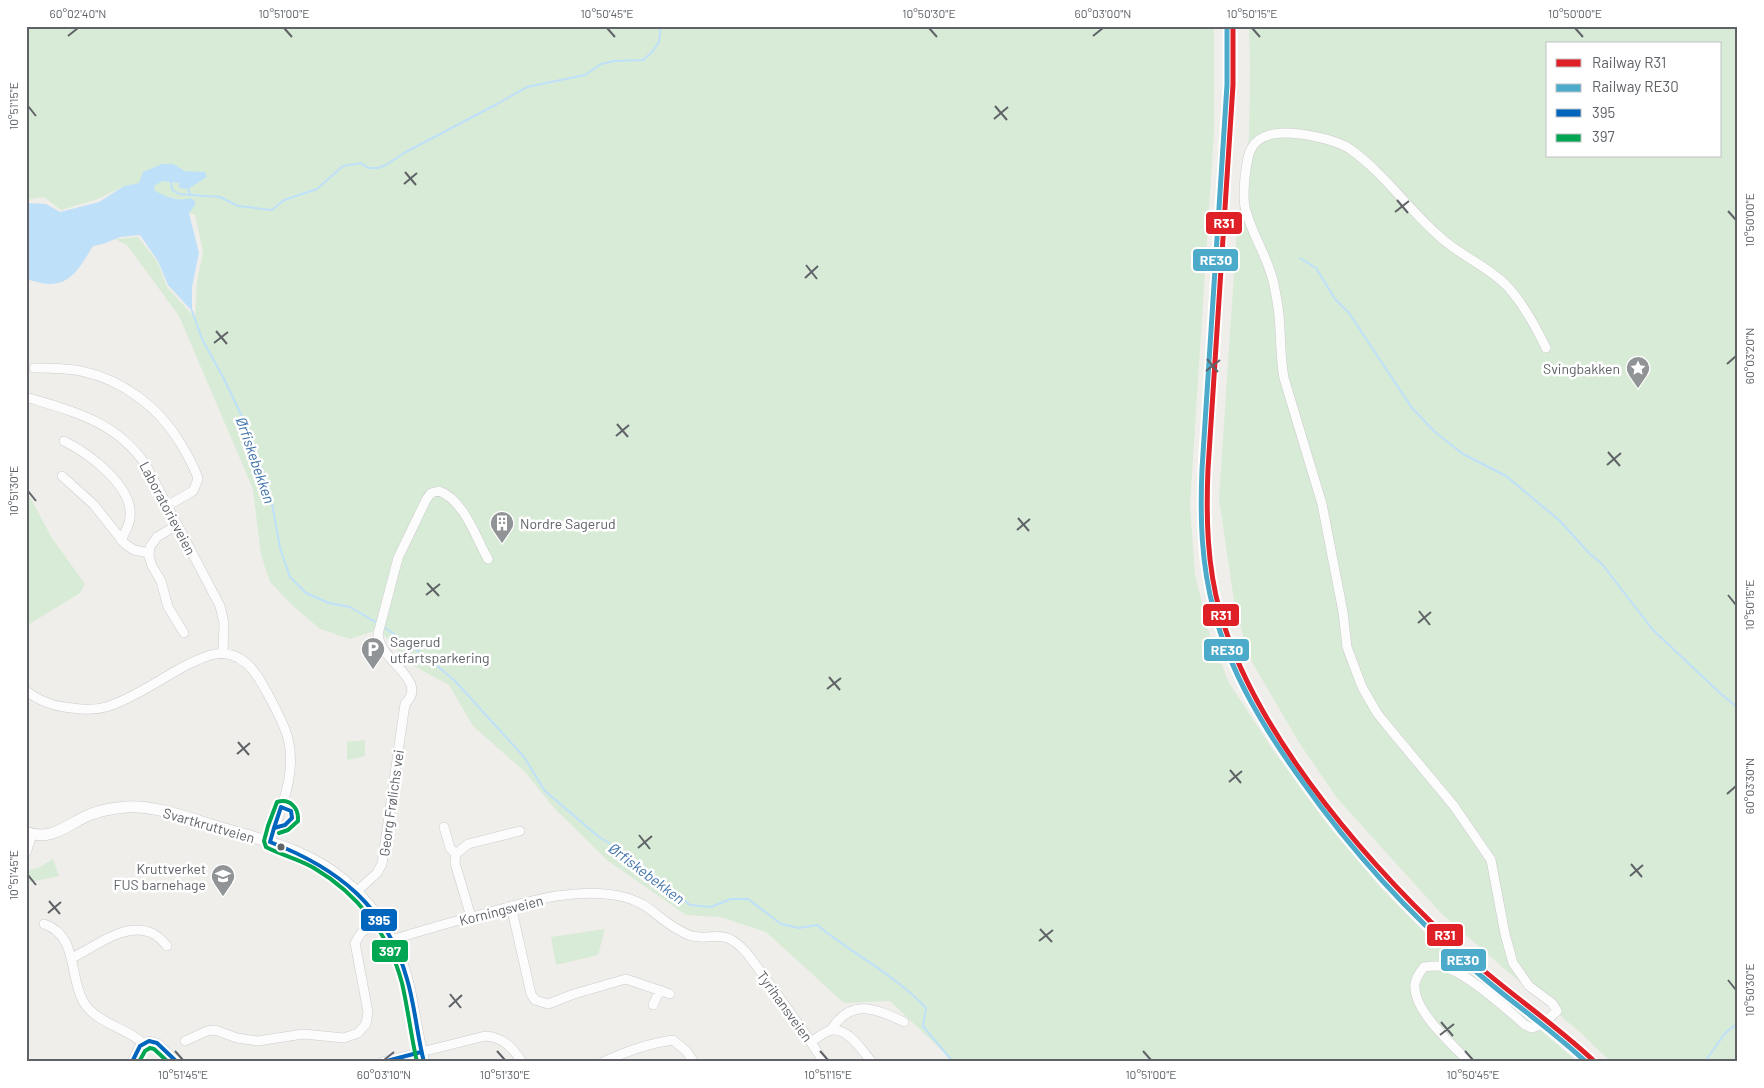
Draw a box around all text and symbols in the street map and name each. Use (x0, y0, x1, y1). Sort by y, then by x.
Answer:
text: 60°02'40"N (50, 6, 106, 20)
text: 10°51'00"E (258, 6, 310, 20)
text: 10°50'45"E (580, 6, 634, 20)
text: 10°50'30"E (902, 6, 956, 20)
text: 60°03'00"N (1075, 6, 1131, 20)
text: 10°50'15"E (1227, 6, 1277, 20)
text: 10°50'00"E (1548, 6, 1602, 20)
legend (1546, 42, 1722, 158)
text: Railway R31 (1592, 53, 1666, 71)
text: Railway RE30 (1592, 77, 1679, 95)
text: 10°51'15"E (6, 82, 20, 130)
text: 395 (1592, 103, 1615, 121)
text: 397 (1592, 127, 1615, 145)
text: 10°50'00"E (1742, 193, 1756, 247)
line badge: R31 (1205, 211, 1243, 235)
text: R31 (1213, 214, 1235, 231)
line badge: RE30 (1192, 248, 1239, 272)
text: RE30 (1200, 251, 1232, 268)
text: 60°03'20"N (1742, 328, 1756, 384)
place icon: Svingbakken (1625, 355, 1651, 389)
place label: Svingbakken (1543, 360, 1620, 377)
water label: Ørfiskebekken (233, 414, 279, 506)
street label: Laboratorieveien (136, 458, 200, 558)
text: 10°51'30"E (6, 466, 20, 516)
building icon: Nordre Sagerud (489, 510, 515, 544)
place label: Nordre Sagerud (520, 515, 616, 532)
text: 10°50'15"E (1742, 580, 1756, 630)
line badge: R31 (1202, 603, 1240, 627)
text: R31 (1210, 606, 1232, 623)
place label: Sagerud utfartsparkering (390, 633, 490, 666)
parking icon: Sagerud utfartsparkering (360, 636, 386, 670)
line badge: RE30 (1203, 638, 1250, 662)
text: RE30 (1211, 641, 1243, 658)
street label: Georg Frølichs vei (375, 748, 407, 858)
text: 60°03'30"N (1742, 758, 1756, 814)
street label: Svartkruttveien (161, 804, 257, 846)
water label: Ørfiskebekken (605, 839, 689, 908)
unlabelled marker (276, 842, 286, 852)
text: 10°51'45"E (6, 850, 20, 900)
place label: Kruttverket FUS barnehage (114, 860, 206, 893)
school or university icon: Kruttverket FUS barnehage (210, 863, 236, 897)
street label: Korningsveien (457, 891, 545, 929)
line badge: 395 (360, 908, 398, 932)
text: 395 (368, 911, 391, 928)
line badge: R31 (1426, 923, 1464, 947)
text: R31 (1434, 926, 1456, 943)
line badge: 397 (371, 939, 409, 963)
text: 397 (379, 942, 401, 959)
line badge: RE30 (1440, 948, 1487, 972)
text: RE30 (1447, 951, 1479, 968)
text: 10°50'30"E (1742, 963, 1756, 1017)
street label: Tyrihansveien (754, 967, 816, 1045)
text: 10°51'45"E (158, 1067, 208, 1081)
text: 60°03'10"N (357, 1067, 411, 1081)
text: 10°51'30"E (480, 1067, 530, 1081)
text: 10°51'15"E (804, 1067, 852, 1081)
text: 10°51'00"E (1125, 1067, 1177, 1081)
text: 10°50'45"E (1446, 1067, 1500, 1081)

